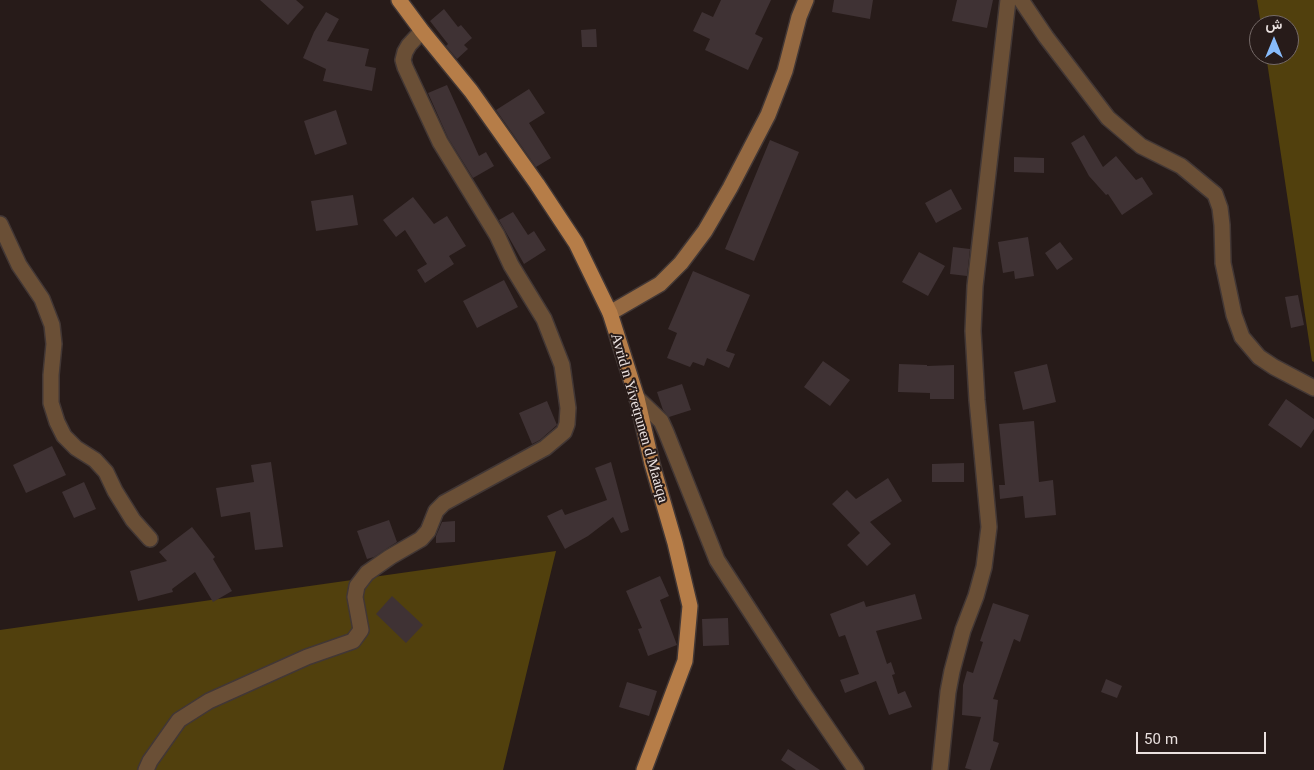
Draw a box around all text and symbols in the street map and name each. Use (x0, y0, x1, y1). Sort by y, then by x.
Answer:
north arrow (1249, 15, 1299, 65)
text: ش (1266, 15, 1282, 37)
street label: Avrid n Yivetṛunen d Maatqa (604, 325, 674, 511)
scale bar (1139, 722, 1269, 754)
text: 50 m (1144, 729, 1178, 752)

